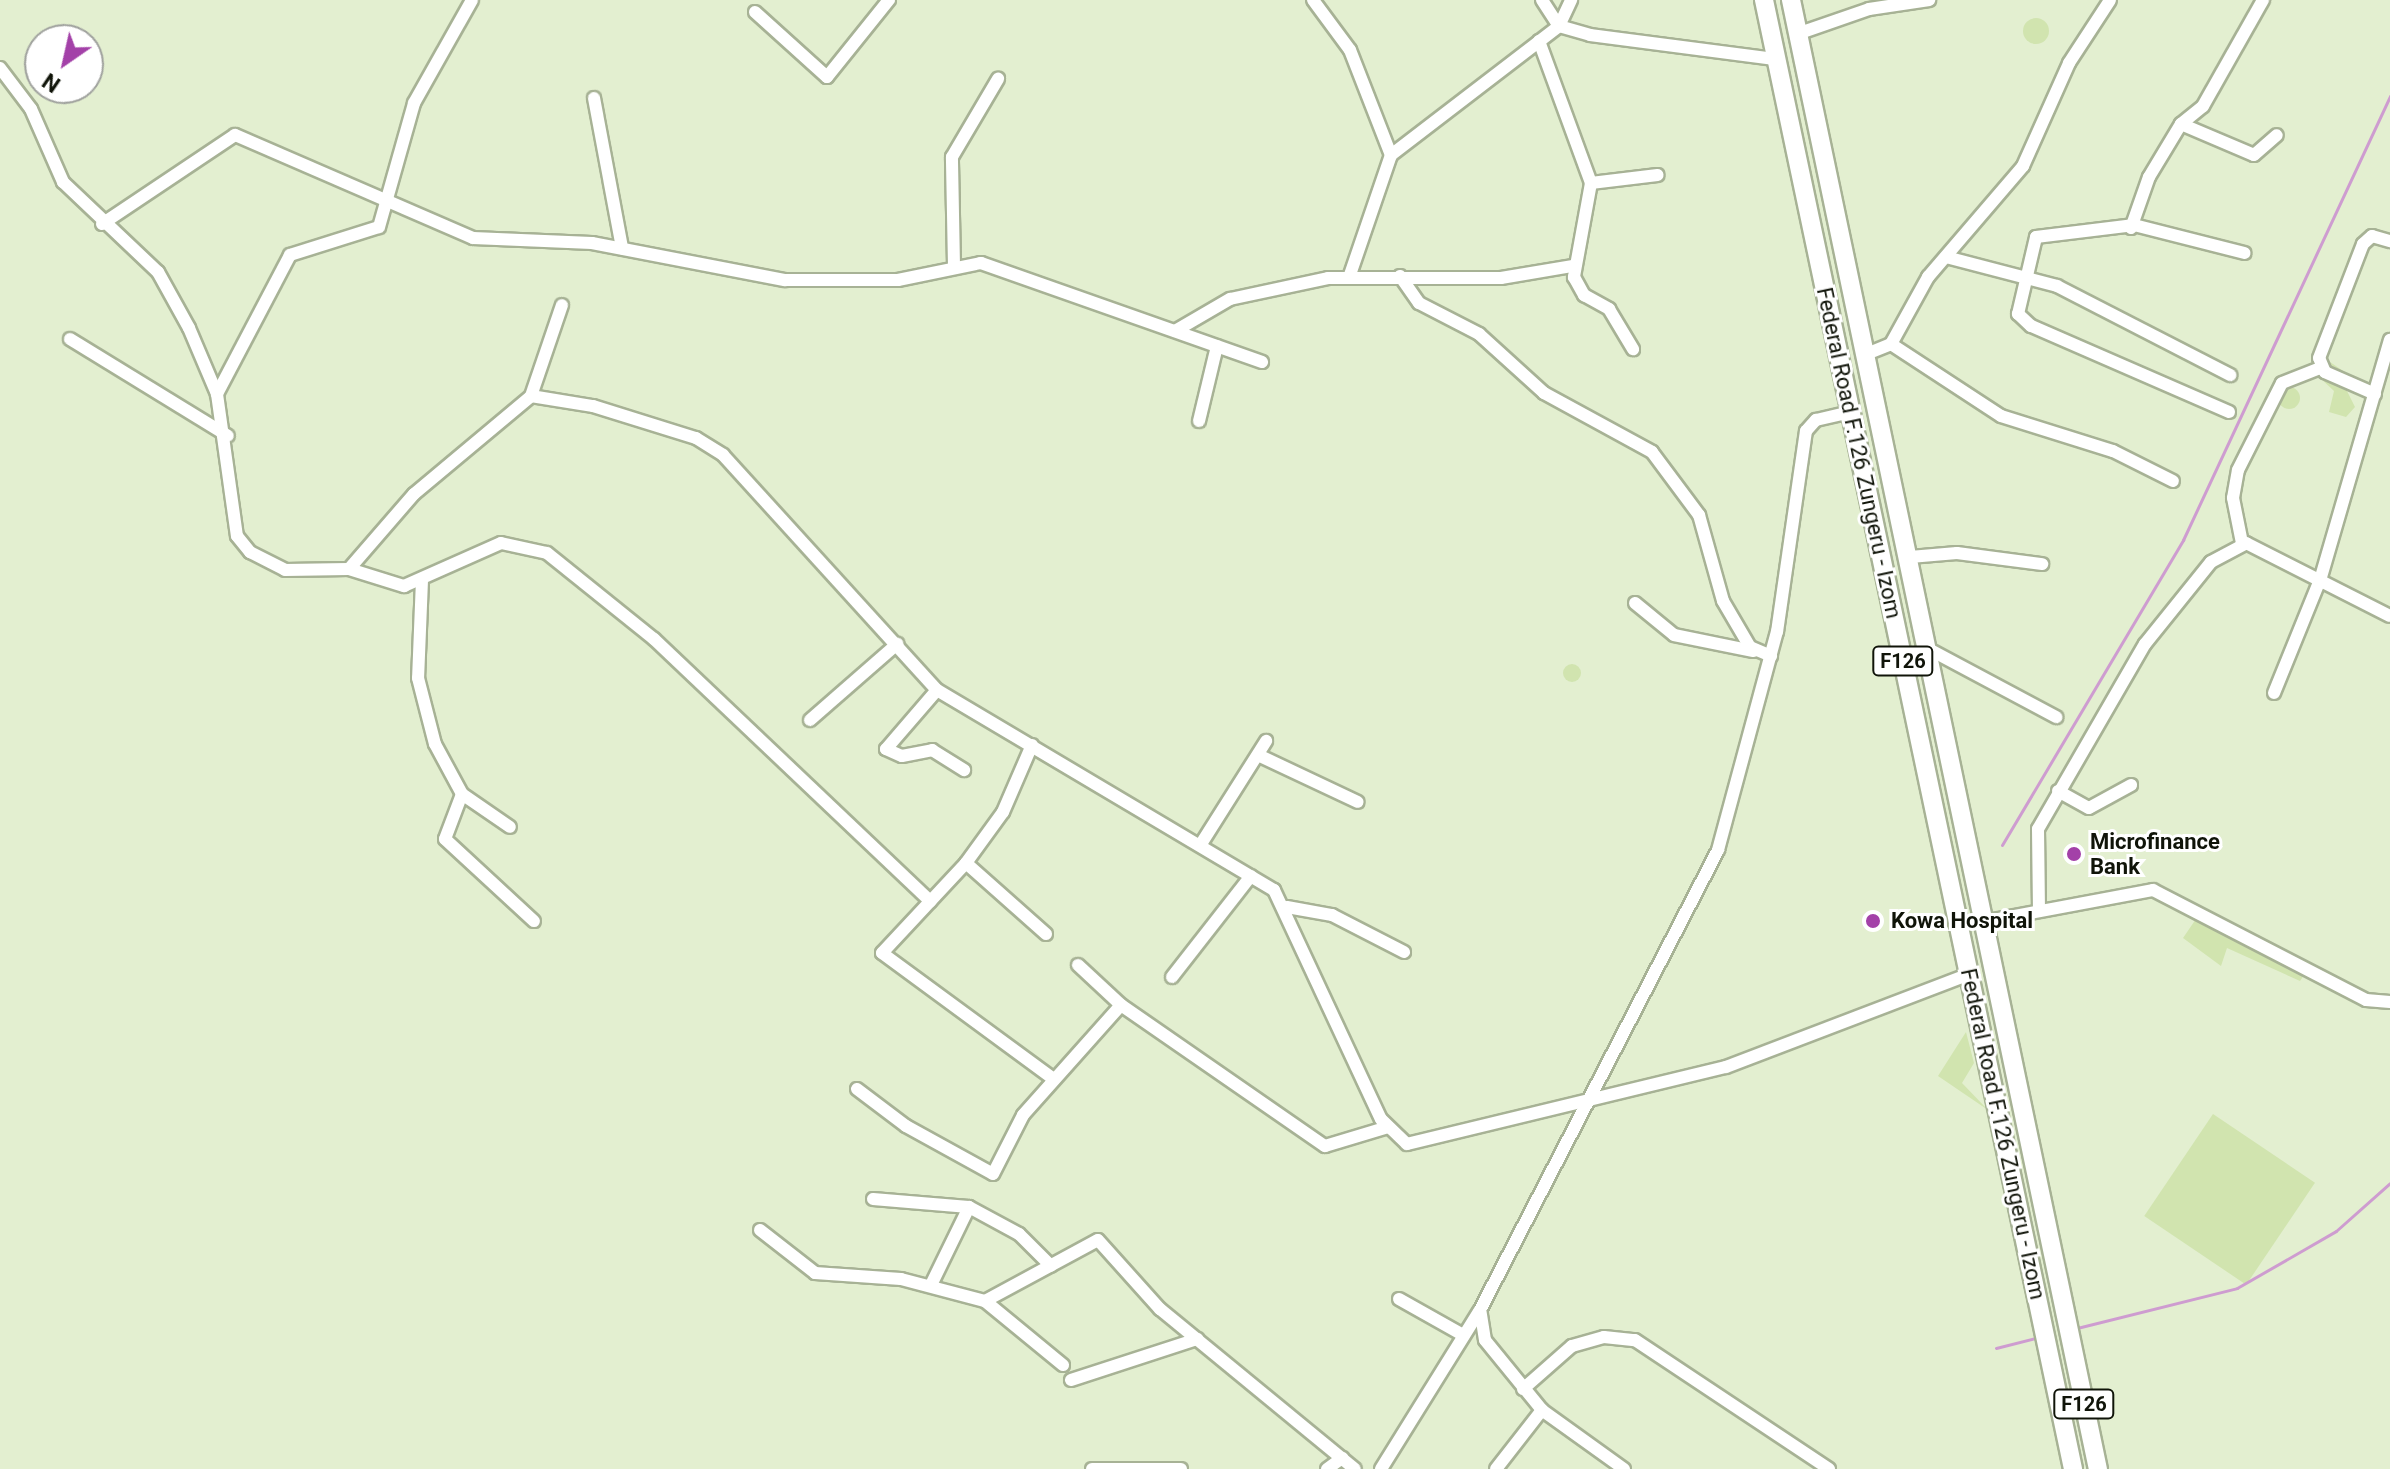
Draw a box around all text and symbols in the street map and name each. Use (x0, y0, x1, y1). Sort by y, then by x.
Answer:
north arrow (24, 24, 104, 104)
text: N (38, 68, 65, 97)
street label: Federal Road F.126 Zungeru - Izom (1811, 285, 1907, 621)
road number: F126 (1871, 645, 1935, 677)
place label: Microfinance Bank (2090, 828, 2220, 880)
marker: Microfinance Bank (2065, 845, 2083, 863)
place label: Kowa Hospital (1891, 908, 2033, 934)
marker: Kowa Hospital (1862, 910, 1884, 932)
street label: Federal Road F.126 Zungeru - Izom (1955, 966, 2051, 1302)
road number: F126 (2052, 1388, 2116, 1420)

